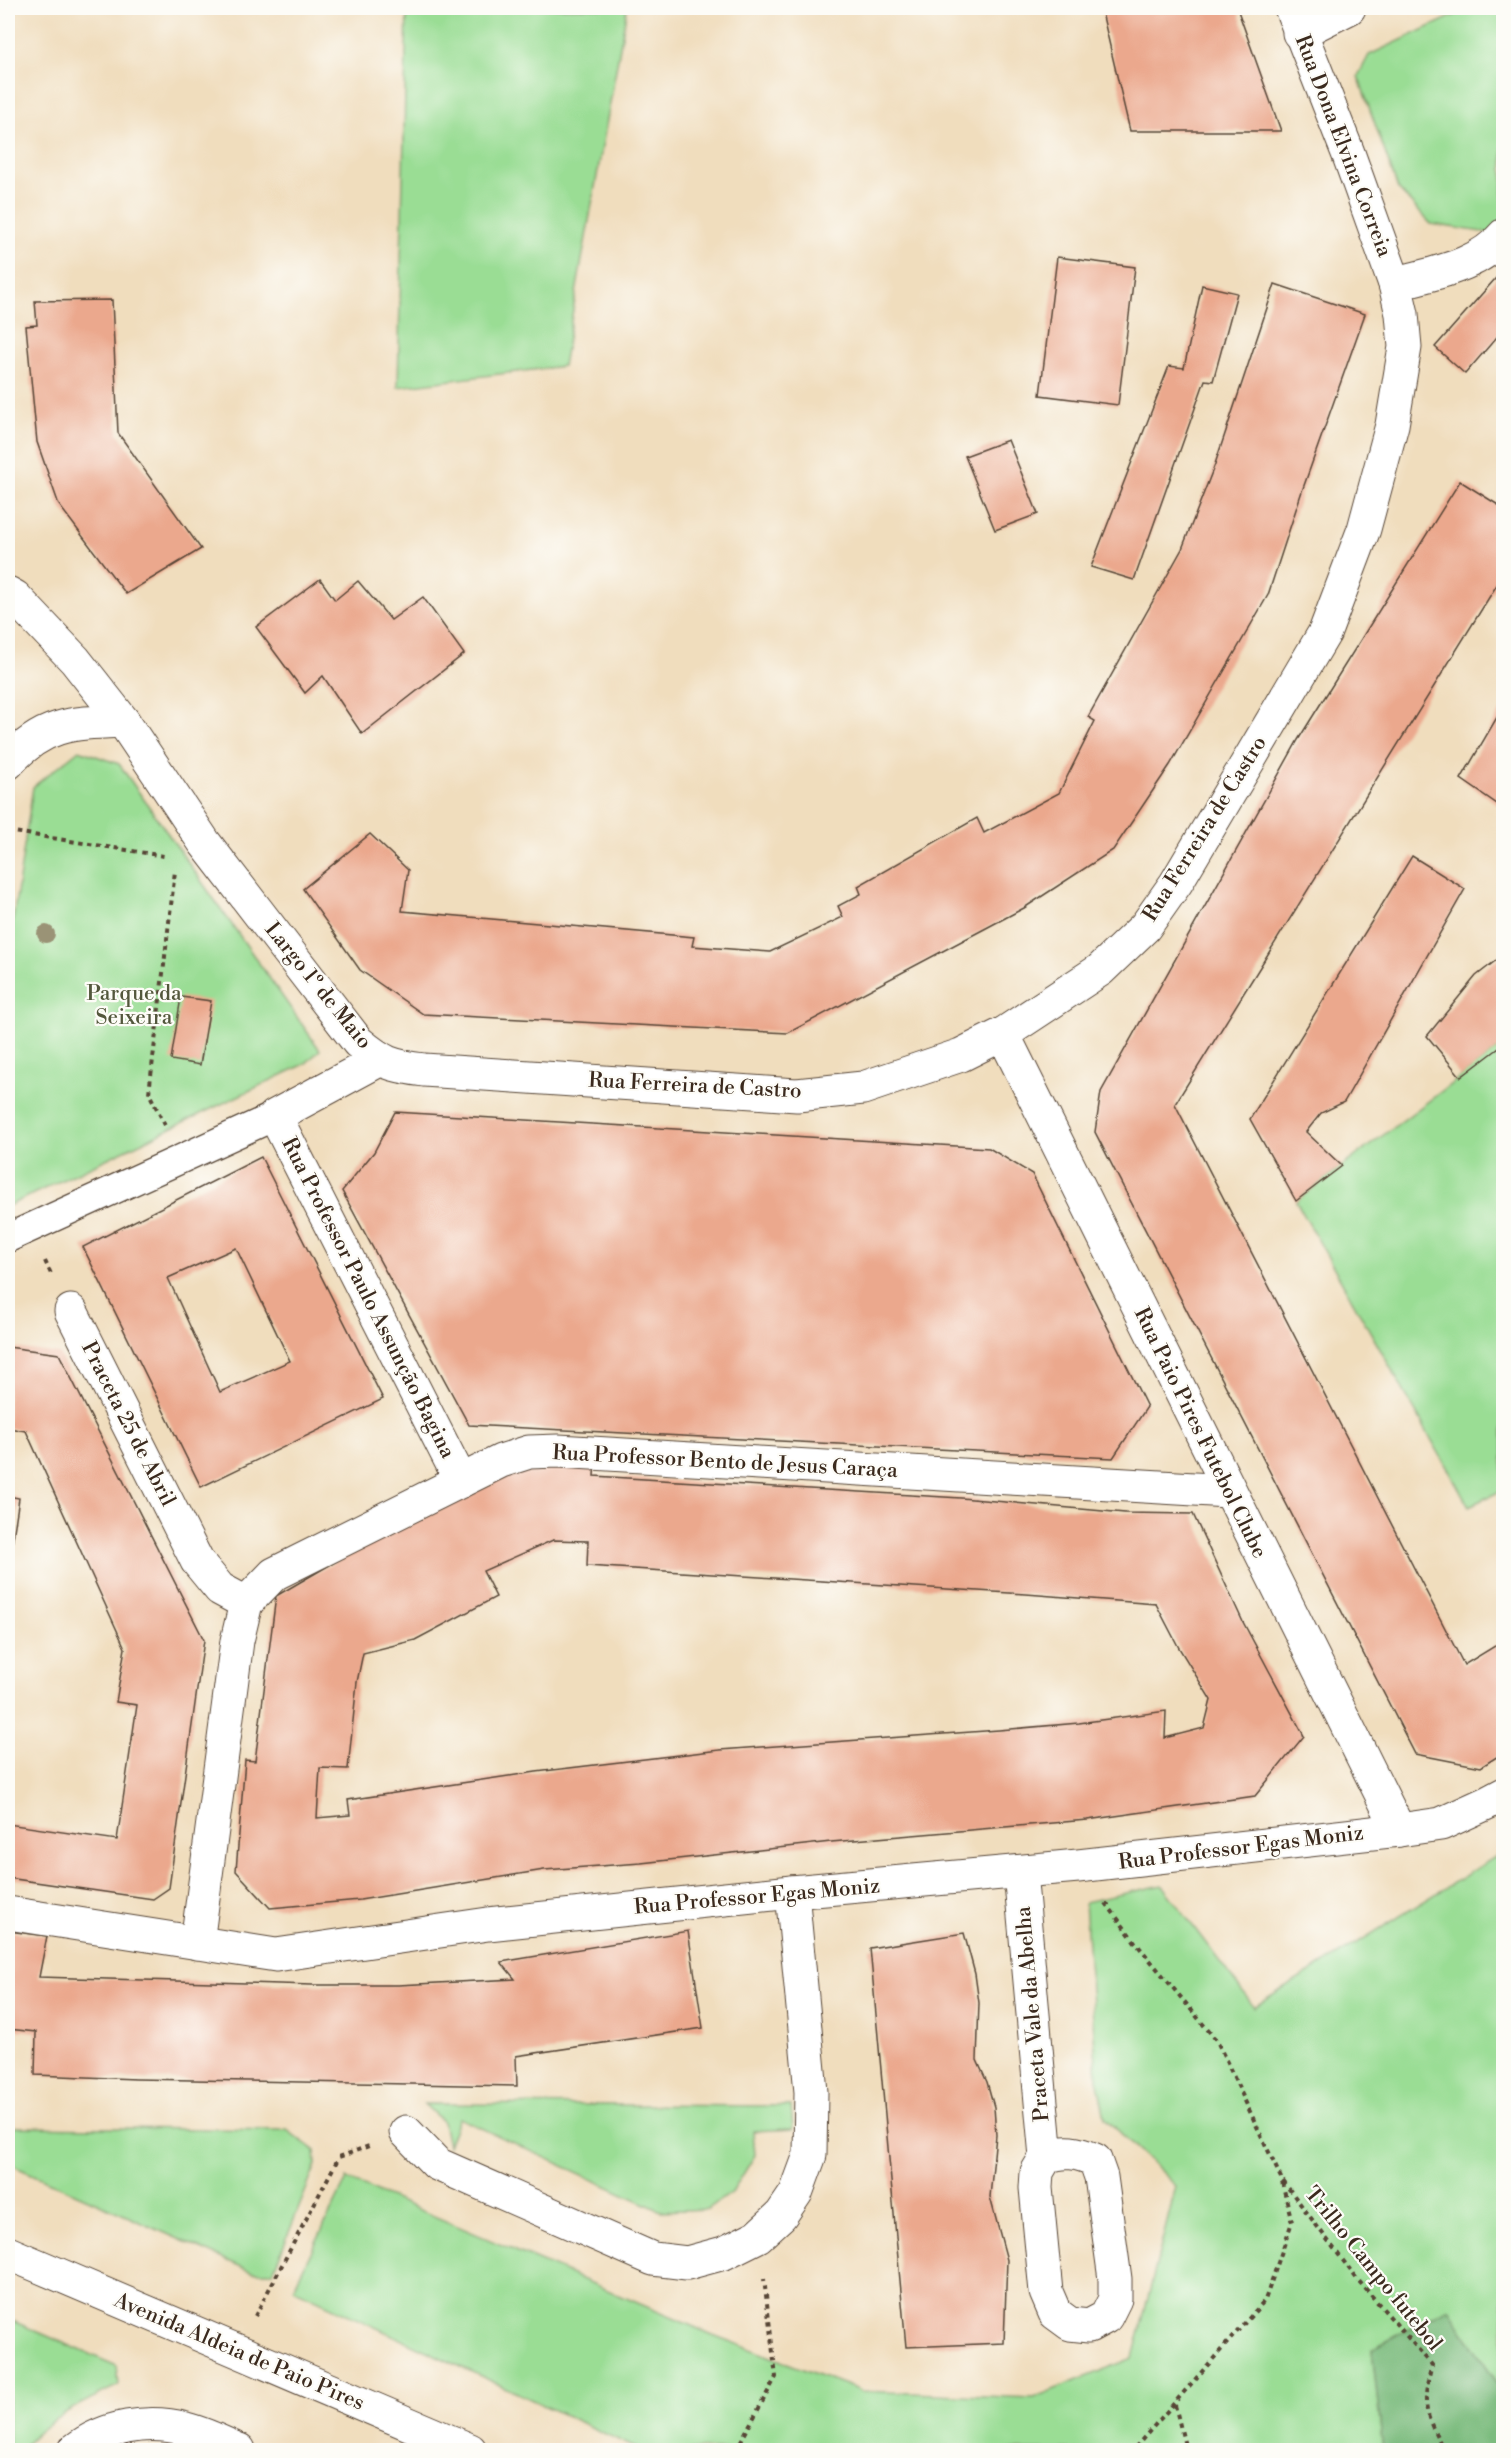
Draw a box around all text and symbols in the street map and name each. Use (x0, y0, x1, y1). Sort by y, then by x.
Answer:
street label: Rua Dona Elvina Correia (1289, 31, 1397, 261)
street label: Rua Ferreira de Castro (1137, 732, 1273, 926)
street label: Largo 1º de Maio (259, 917, 377, 1055)
park label: Parque da Seixeira (86, 981, 182, 1031)
street label: Rua Ferreira de Castro (588, 1067, 802, 1105)
street label: Rua Professor Paulo Assunção Bagina (275, 1133, 461, 1463)
street label: Rua Paio Pires Futebol Clube (1128, 1303, 1272, 1563)
street label: Praceta 25 de Abril (75, 1337, 181, 1511)
street label: Rua Professor Bento de Jesus Caraça (552, 1440, 899, 1484)
street label: Rua Professor Egas Moniz (1117, 1820, 1365, 1876)
street label: Rua Professor Egas Moniz (633, 1873, 881, 1921)
street label: Praceta Vale da Abelha (1011, 1905, 1055, 2123)
street label: Trilho Campo futebol (1299, 2181, 1447, 2357)
street label: Avenida Aldeia de Paio Pires (109, 2287, 368, 2417)

